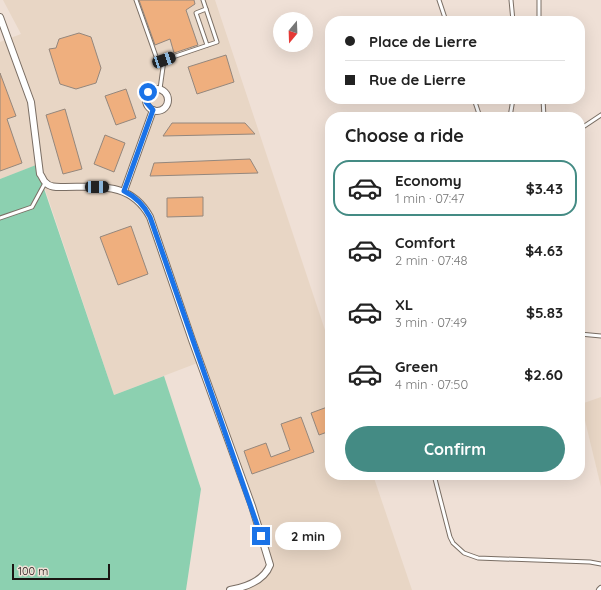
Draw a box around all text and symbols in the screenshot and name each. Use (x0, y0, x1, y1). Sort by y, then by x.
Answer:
north arrow (273, 12, 313, 52)
map controls (273, 12, 313, 52)
text: Place de Lierre (369, 32, 477, 51)
car (151, 50, 177, 70)
text: Rue de Lierre (369, 70, 466, 89)
route start (139, 83, 157, 101)
text: Choose a ride (345, 124, 464, 147)
icon: car (347, 170, 383, 206)
text: Economy (395, 171, 462, 190)
text: $3.43 (526, 179, 563, 198)
car (85, 181, 109, 193)
text: 1 min · 07:47 (395, 190, 464, 206)
icon: car (347, 232, 383, 268)
text: Comfort (395, 233, 456, 252)
text: $4.63 (525, 241, 563, 260)
text: 2 min · 07:48 (395, 252, 468, 268)
icon: car (347, 294, 383, 330)
text: XL (395, 295, 413, 314)
text: $5.83 (526, 303, 563, 322)
text: 3 min · 07:49 (395, 314, 467, 330)
icon: car (347, 356, 383, 392)
text: Green (395, 357, 438, 376)
text: $2.60 (524, 365, 563, 384)
text: 4 min · 07:50 (395, 376, 468, 392)
button: Confirm (345, 426, 565, 472)
callout: 2 min (275, 522, 341, 550)
route end (252, 527, 270, 545)
text: 2 min (291, 528, 325, 544)
scale bar (12, 562, 110, 581)
text: 100 m (18, 564, 48, 578)

